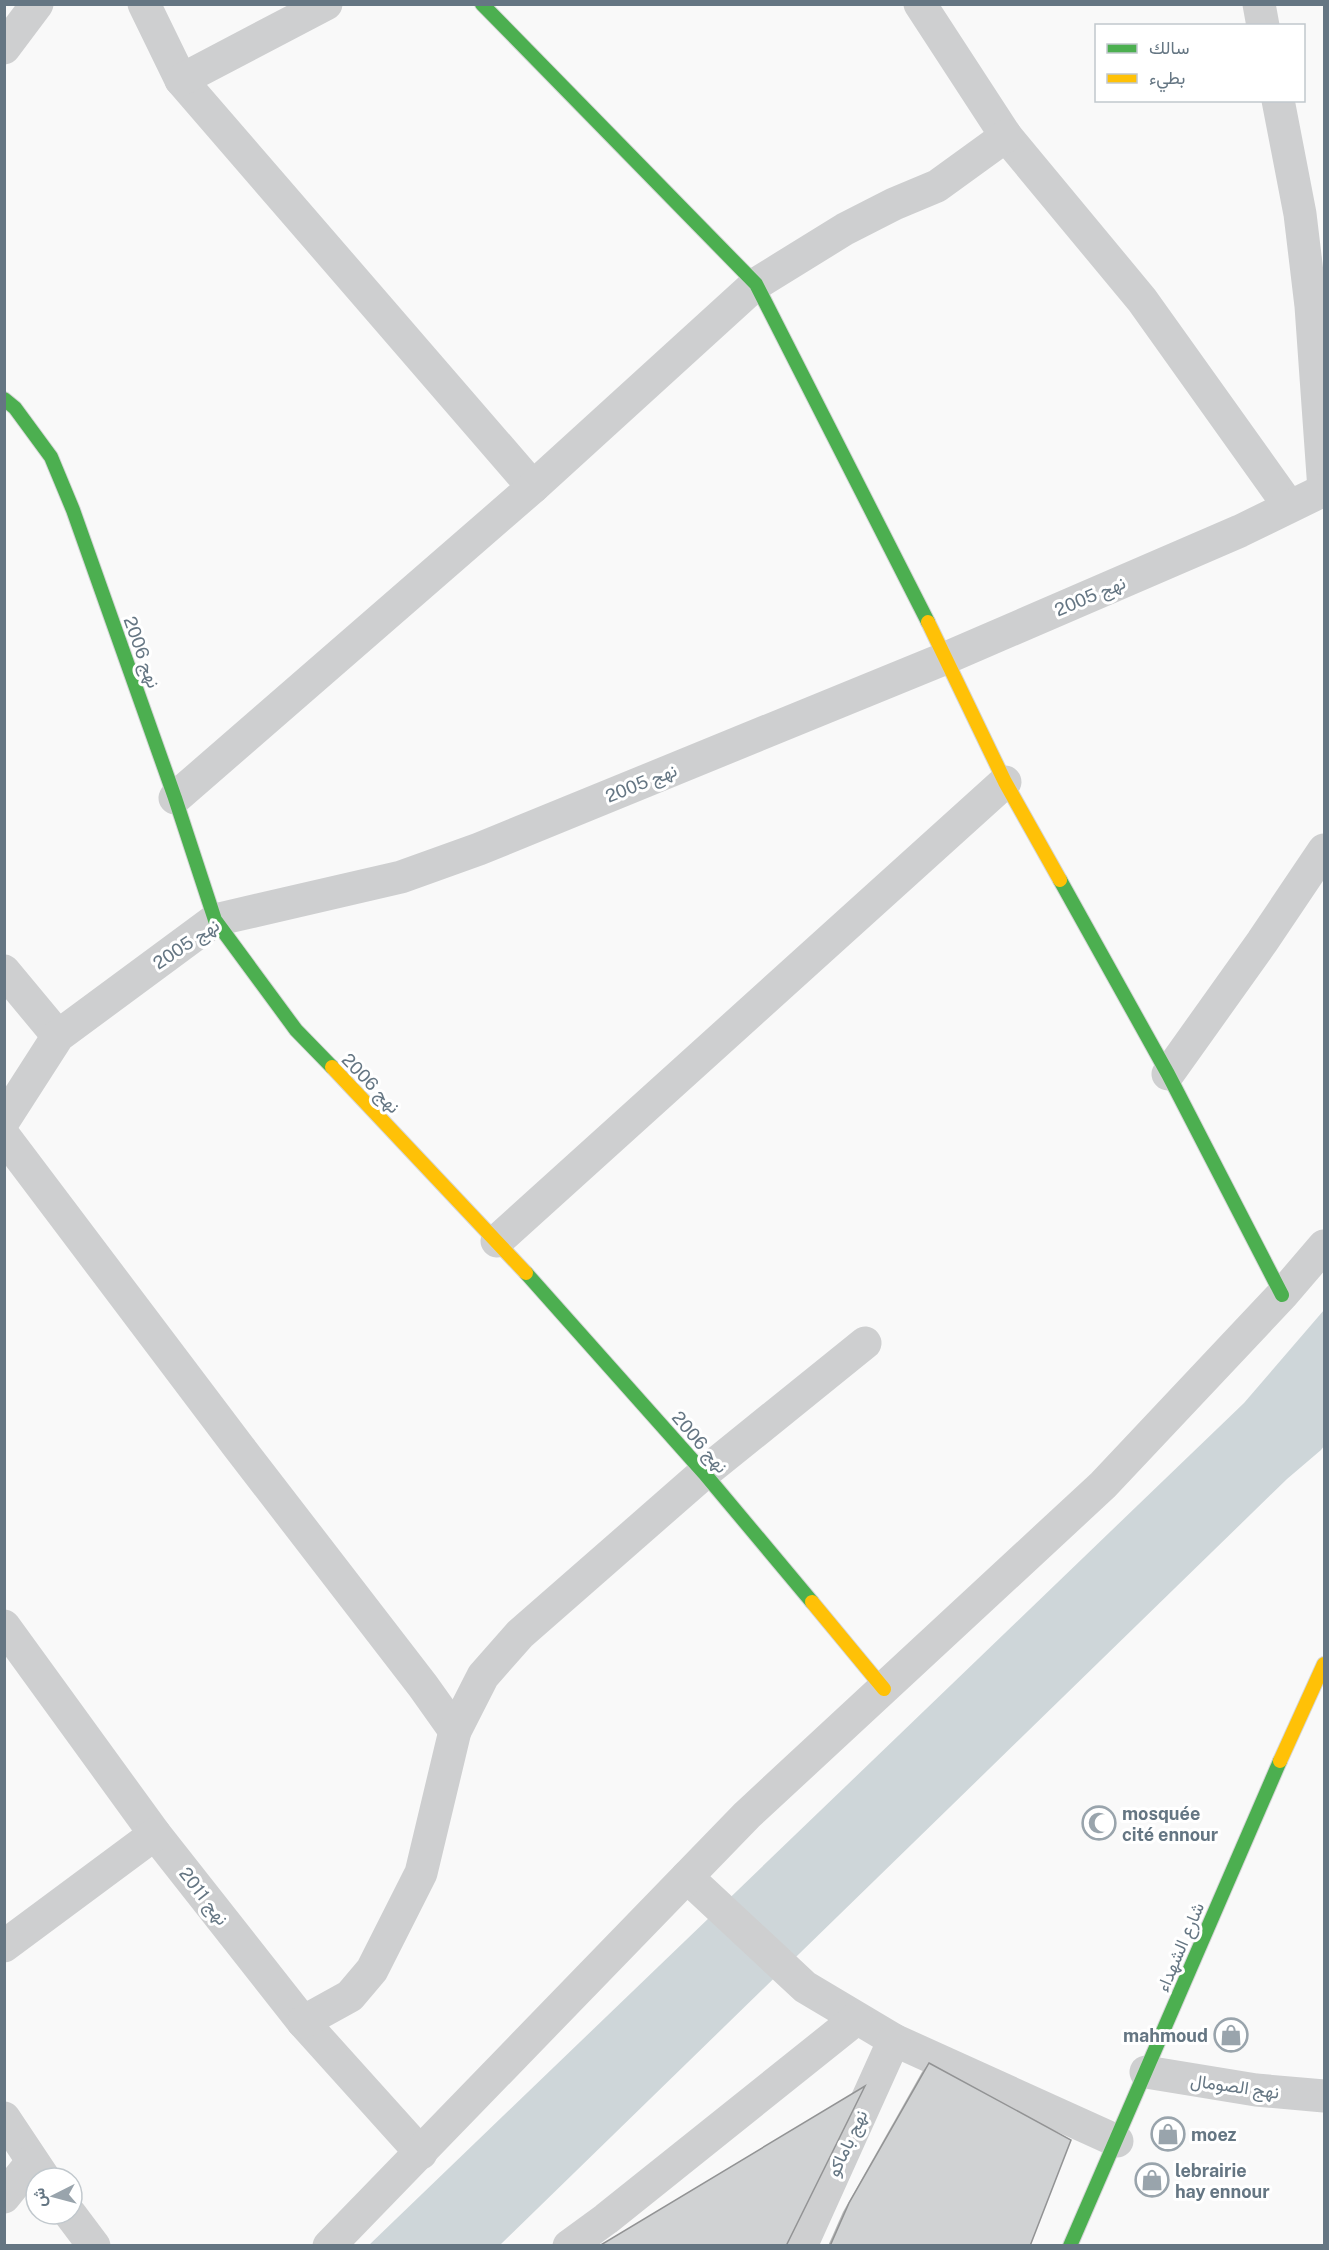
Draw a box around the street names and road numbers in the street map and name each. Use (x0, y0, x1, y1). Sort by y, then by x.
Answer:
street label: نهج 2005 (1051, 572, 1129, 622)
street label: نهج 2006 (117, 613, 165, 691)
street label: نهج 2005 (602, 759, 680, 809)
street label: نهج 2005 (149, 914, 224, 975)
street label: نهج 2006 (336, 1049, 404, 1119)
street label: نهج 2006 (666, 1407, 732, 1478)
street label: نهج 2011 (173, 1863, 233, 1930)
street label: شارع الشهداء (1152, 1899, 1210, 1996)
street label: نهج الصومال (1189, 2069, 1281, 2105)
street label: نهج باماكو (822, 2106, 873, 2181)

